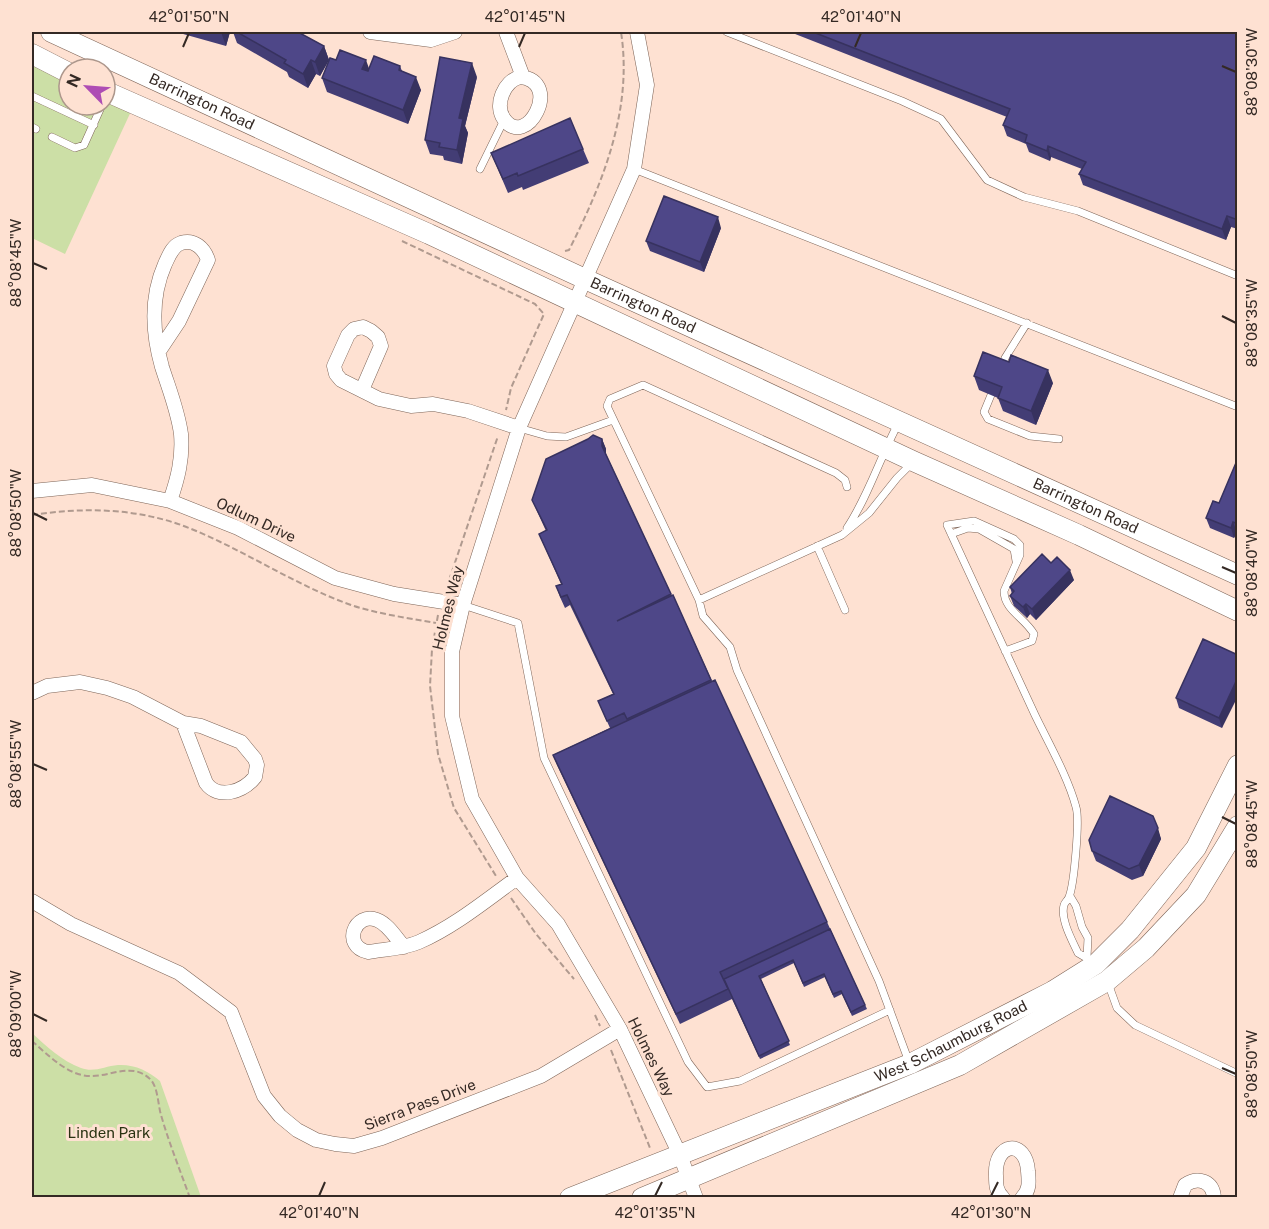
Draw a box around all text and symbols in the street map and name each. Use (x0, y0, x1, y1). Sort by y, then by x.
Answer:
text: 42°01'50"N (149, 8, 229, 25)
text: 42°01'45"N (485, 8, 565, 25)
text: 42°01'40"N (821, 8, 901, 25)
text: 88°08'30"W (1243, 28, 1260, 116)
north arrow (57, 57, 117, 117)
street label: Barrington Road (147, 70, 257, 133)
text: N (63, 71, 85, 91)
text: 88°08'45"W (7, 219, 24, 307)
street label: Barrington Road (588, 274, 699, 336)
text: 88°08'35"W (1243, 279, 1260, 367)
text: 88°08'50"W (7, 469, 24, 557)
street label: Barrington Road (1030, 474, 1141, 537)
street label: Odlum Drive (214, 494, 299, 545)
text: 88°08'40"W (1243, 529, 1260, 617)
street label: Holmes Way (429, 564, 466, 652)
text: 88°08'55"W (7, 720, 24, 808)
text: 88°08'45"W (1243, 780, 1260, 868)
text: 88°09'00"W (7, 970, 24, 1058)
street label: West Schaumburg Road (872, 997, 1030, 1085)
street label: Holmes Way (625, 1014, 678, 1099)
text: 88°08'50"W (1243, 1030, 1260, 1118)
street label: Sierra Pass Drive (362, 1075, 478, 1134)
park label: Linden Park (68, 1124, 150, 1141)
text: 42°01'40"N (279, 1204, 359, 1221)
text: 42°01'35"N (614, 1204, 696, 1221)
text: 42°01'30"N (951, 1204, 1031, 1221)

